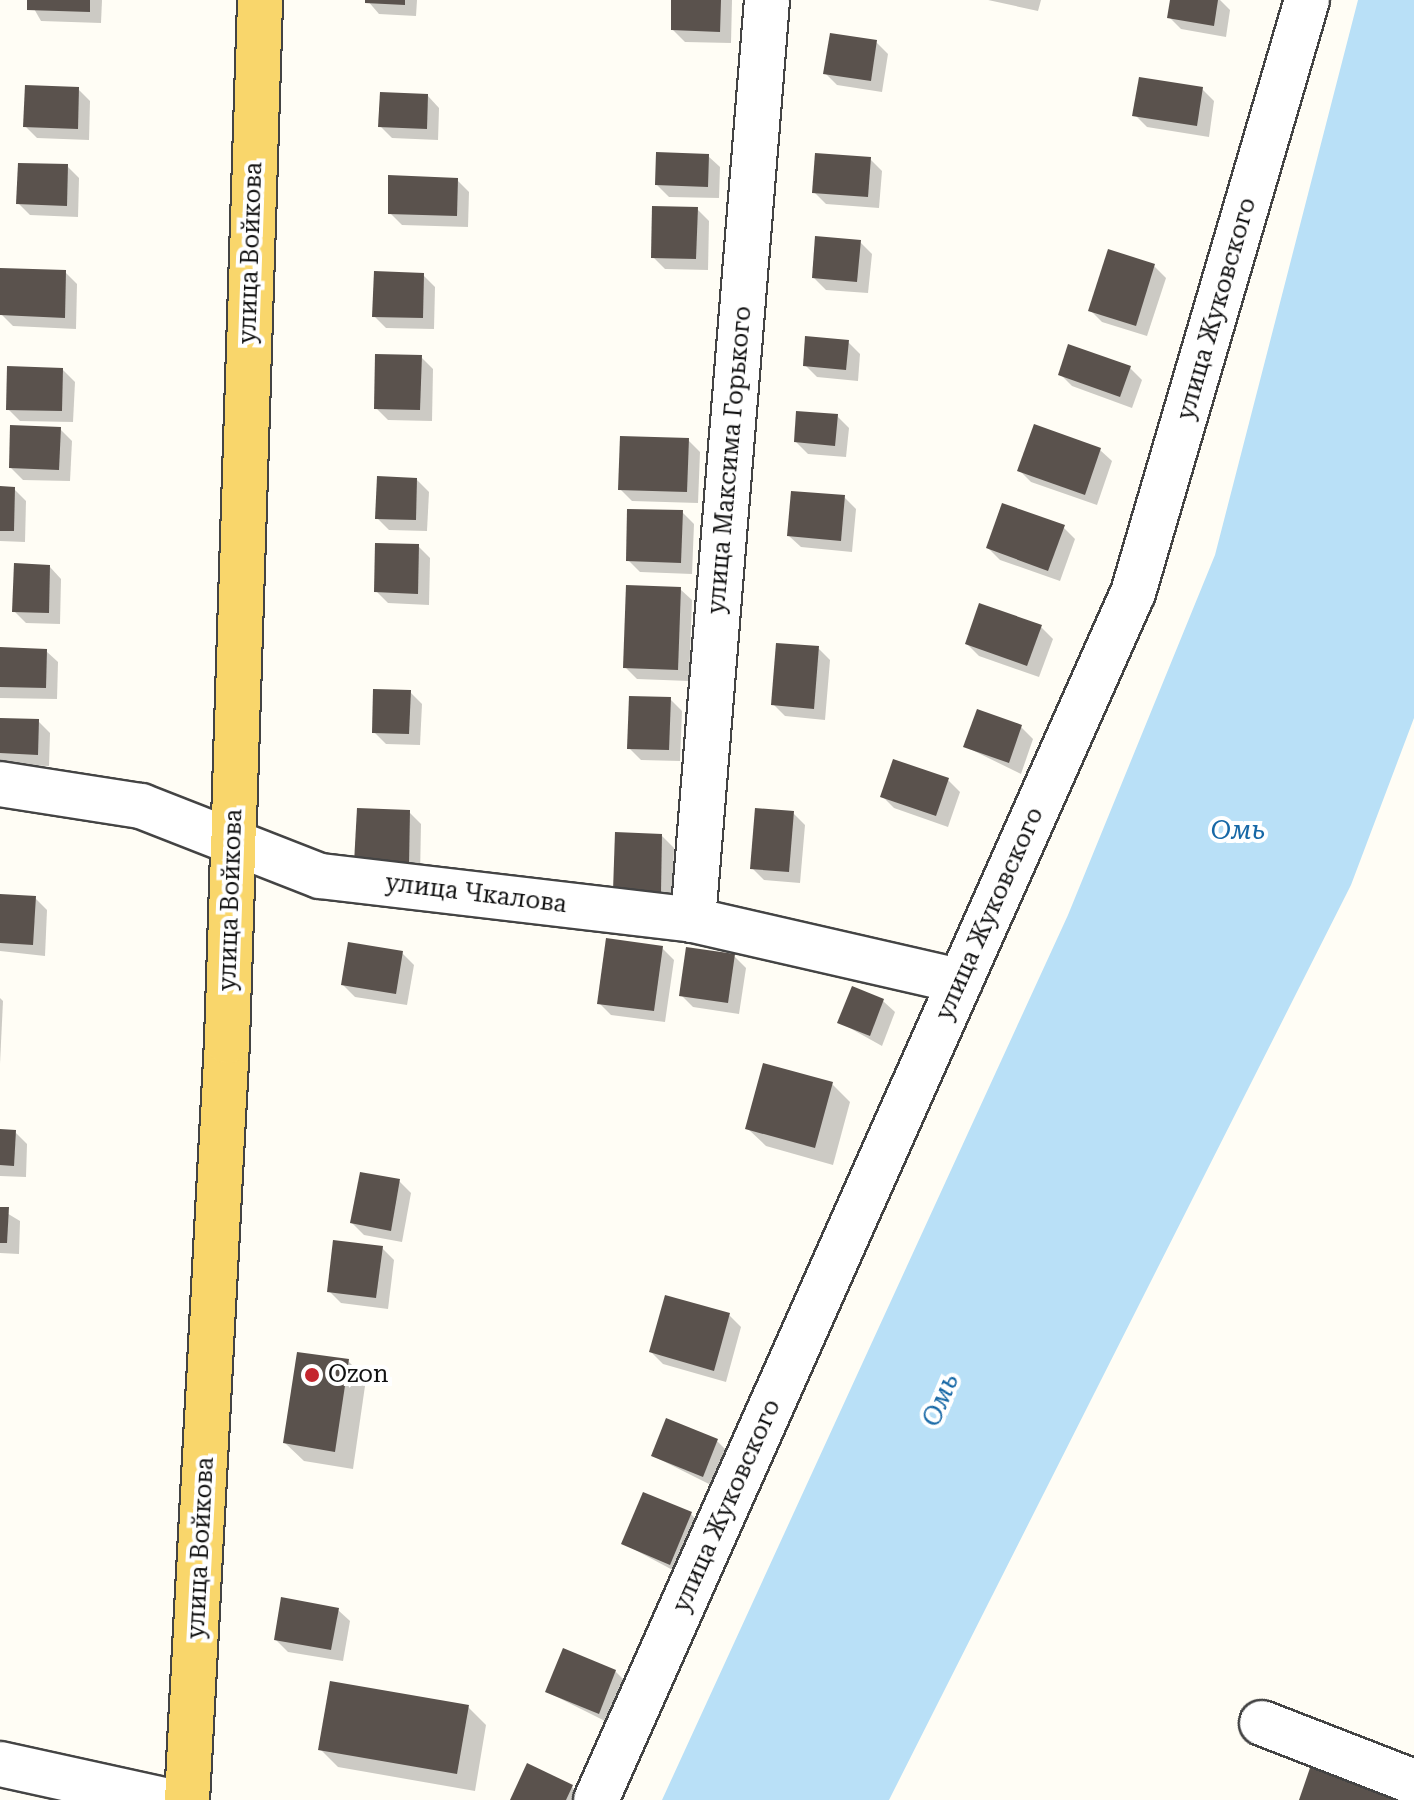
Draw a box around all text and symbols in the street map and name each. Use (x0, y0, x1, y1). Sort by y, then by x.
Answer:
street label: улица Войкова (233, 162, 269, 344)
street label: улица Жуковского (1172, 195, 1262, 423)
street label: улица Максима Горького (702, 305, 758, 615)
street label: улица Жуковского (930, 803, 1050, 1025)
street label: улица Войкова (213, 809, 249, 991)
water label: Омь (1211, 815, 1265, 847)
street label: улица Чкалова (384, 869, 568, 919)
place label: Ozon (328, 1361, 389, 1389)
marker: Ozon (303, 1366, 321, 1384)
water label: Омь (916, 1369, 966, 1431)
street label: улица Жуковского (667, 1395, 787, 1617)
street label: улица Войкова (182, 1456, 220, 1640)

